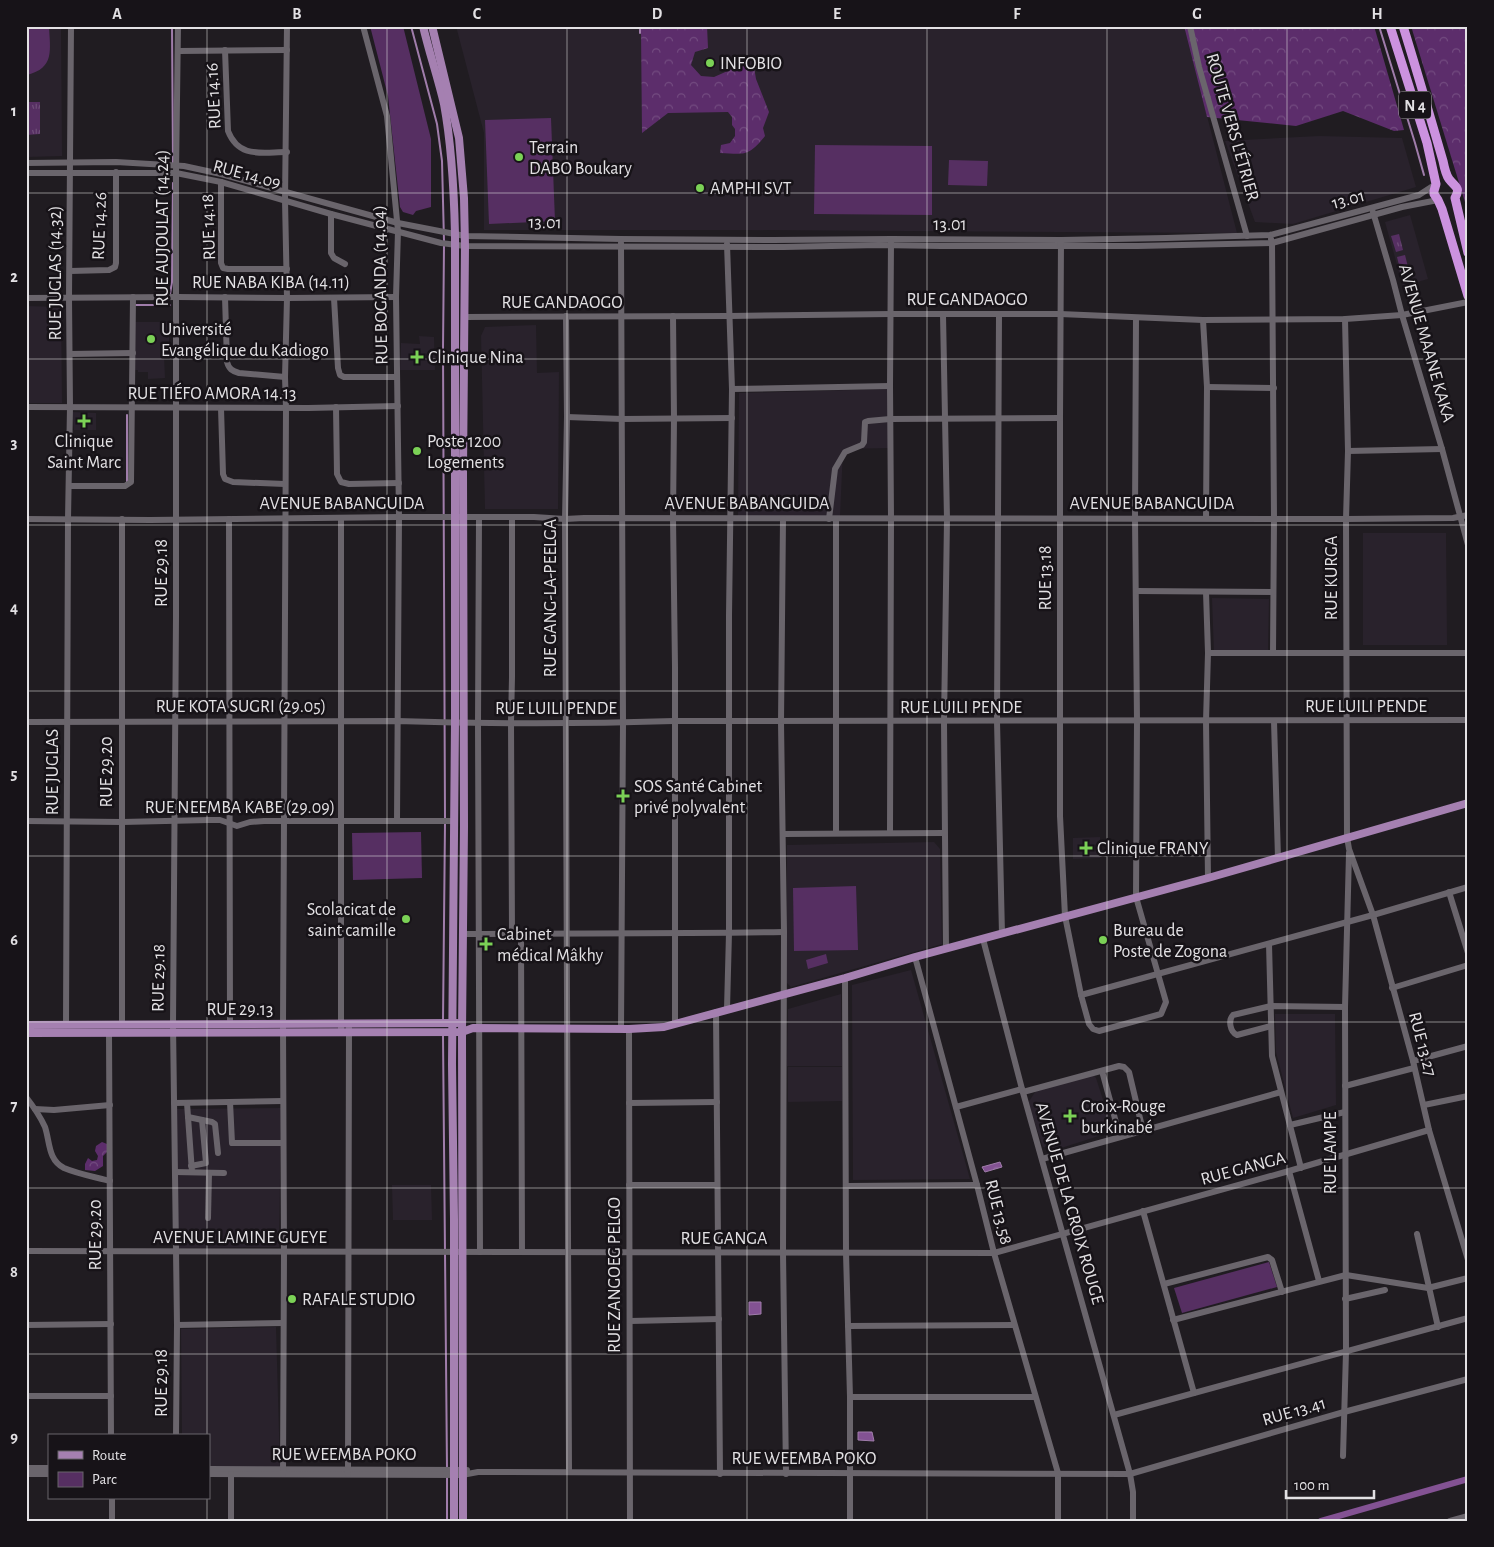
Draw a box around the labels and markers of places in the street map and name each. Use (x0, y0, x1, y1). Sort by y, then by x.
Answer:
place label: INFOBIO (720, 55, 782, 73)
marker: INFOBIO (704, 57, 716, 69)
place label: Terrain DABO Boukary (529, 139, 632, 178)
marker: Terrain DABO Boukary (513, 151, 525, 163)
place label: AMPHI SVT (710, 180, 792, 198)
marker: AMPHI SVT (694, 182, 706, 194)
place label: Université Evangélique du Kadiogo (161, 321, 329, 360)
marker: Université Evangélique du Kadiogo (145, 333, 157, 345)
place label: Clinique Nina (428, 349, 524, 367)
marker: Clinique Nina (410, 350, 424, 364)
marker: Clinique Saint Marc (77, 414, 91, 428)
place label: Clinique Saint Marc (47, 433, 121, 472)
place label: Poste 1200 Logements (427, 433, 505, 472)
marker: Poste 1200 Logements (411, 445, 423, 457)
place label: SOS Santé Cabinet privé polyvalent (634, 778, 763, 817)
marker: SOS Santé Cabinet privé polyvalent (616, 789, 630, 803)
place label: Clinique FRANY (1097, 840, 1209, 858)
marker: Clinique FRANY (1079, 841, 1093, 855)
place label: Scolacicat de saint camille (307, 901, 396, 940)
marker: Scolacicat de saint camille (400, 913, 412, 925)
place label: Bureau de Poste de Zogona (1113, 922, 1227, 961)
place label: Cabinet médical Mâkhy (497, 926, 603, 965)
marker: Bureau de Poste de Zogona (1097, 934, 1109, 946)
marker: Cabinet médical Mâkhy (479, 937, 493, 951)
place label: Croix-Rouge burkinabé (1081, 1098, 1166, 1137)
marker: Croix-Rouge burkinabé (1063, 1109, 1077, 1123)
place label: RAFALE STUDIO (302, 1291, 415, 1309)
marker: RAFALE STUDIO (286, 1293, 298, 1305)

